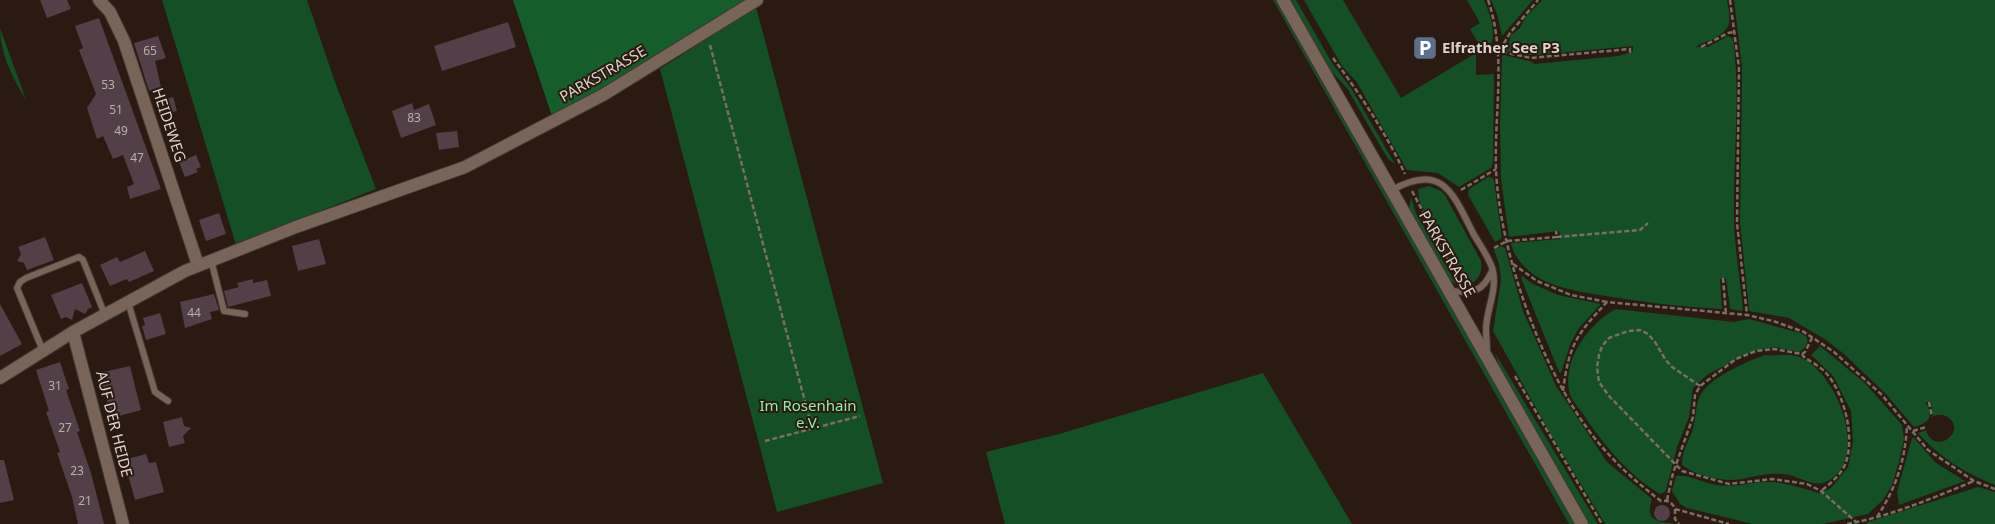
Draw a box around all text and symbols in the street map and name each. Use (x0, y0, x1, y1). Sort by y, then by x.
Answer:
parking icon: Elfrather See P3 (1412, 35, 1438, 61)
place label: Elfrather See P3 (1442, 37, 1560, 57)
street label: PARKSTRASSE (556, 40, 649, 106)
house number: 65 (143, 42, 157, 59)
house number: 53 (101, 76, 115, 93)
street label: HEIDEWEG (149, 85, 191, 164)
house number: 51 (109, 101, 123, 118)
house number: 83 (407, 109, 421, 126)
house number: 49 (114, 122, 128, 139)
house number: 47 (130, 149, 144, 166)
street label: PARKSTRASSE (1415, 207, 1481, 300)
house number: 44 (187, 304, 201, 321)
street label: AUF DER HEIDE (92, 369, 138, 479)
house number: 31 (48, 377, 62, 394)
park label: Im Rosenhain e.V. (759, 395, 857, 432)
house number: 27 (58, 419, 72, 436)
house number: 23 (70, 462, 84, 479)
house number: 21 (78, 492, 92, 509)

